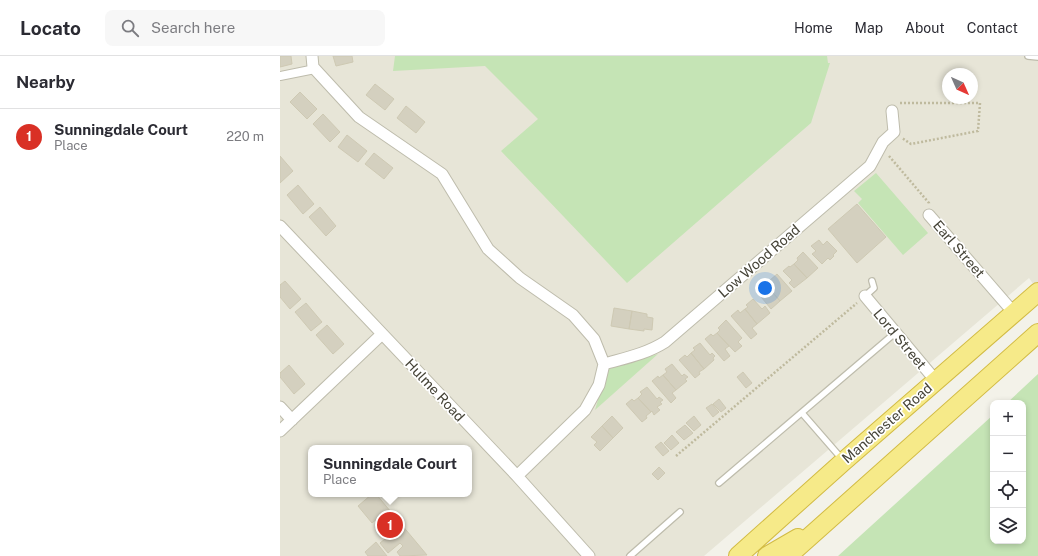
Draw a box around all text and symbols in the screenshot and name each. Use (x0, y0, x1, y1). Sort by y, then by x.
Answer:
search box (105, 10, 385, 46)
text: Locato (20, 17, 81, 39)
icon: search (119, 17, 141, 39)
text: Search here (151, 19, 235, 36)
text: Home (794, 20, 833, 36)
text: Map (855, 20, 883, 36)
text: About (905, 20, 945, 36)
text: Contact (967, 20, 1018, 36)
north arrow (942, 68, 978, 104)
text: Nearby (16, 72, 75, 92)
text: Sunningdale Court (54, 121, 188, 138)
text: 1 (26, 129, 32, 144)
text: 220 m (226, 129, 264, 144)
text: Place (54, 138, 88, 153)
street label: Earl Street (930, 217, 988, 281)
street label: Low Wood Road (715, 221, 803, 301)
your location (755, 278, 775, 298)
street label: Lord Street (870, 306, 930, 372)
street label: Hulme Road (402, 355, 468, 425)
street label: Manchester Road (839, 380, 935, 466)
map controls (990, 400, 1026, 544)
button: + (990, 400, 1026, 436)
button: − (990, 436, 1026, 472)
popup (308, 445, 472, 497)
text: Sunningdale Court (323, 455, 457, 472)
text: Place (323, 472, 357, 487)
button: locate (990, 472, 1026, 508)
button: layers (990, 508, 1026, 544)
pin: 1 (377, 510, 403, 540)

